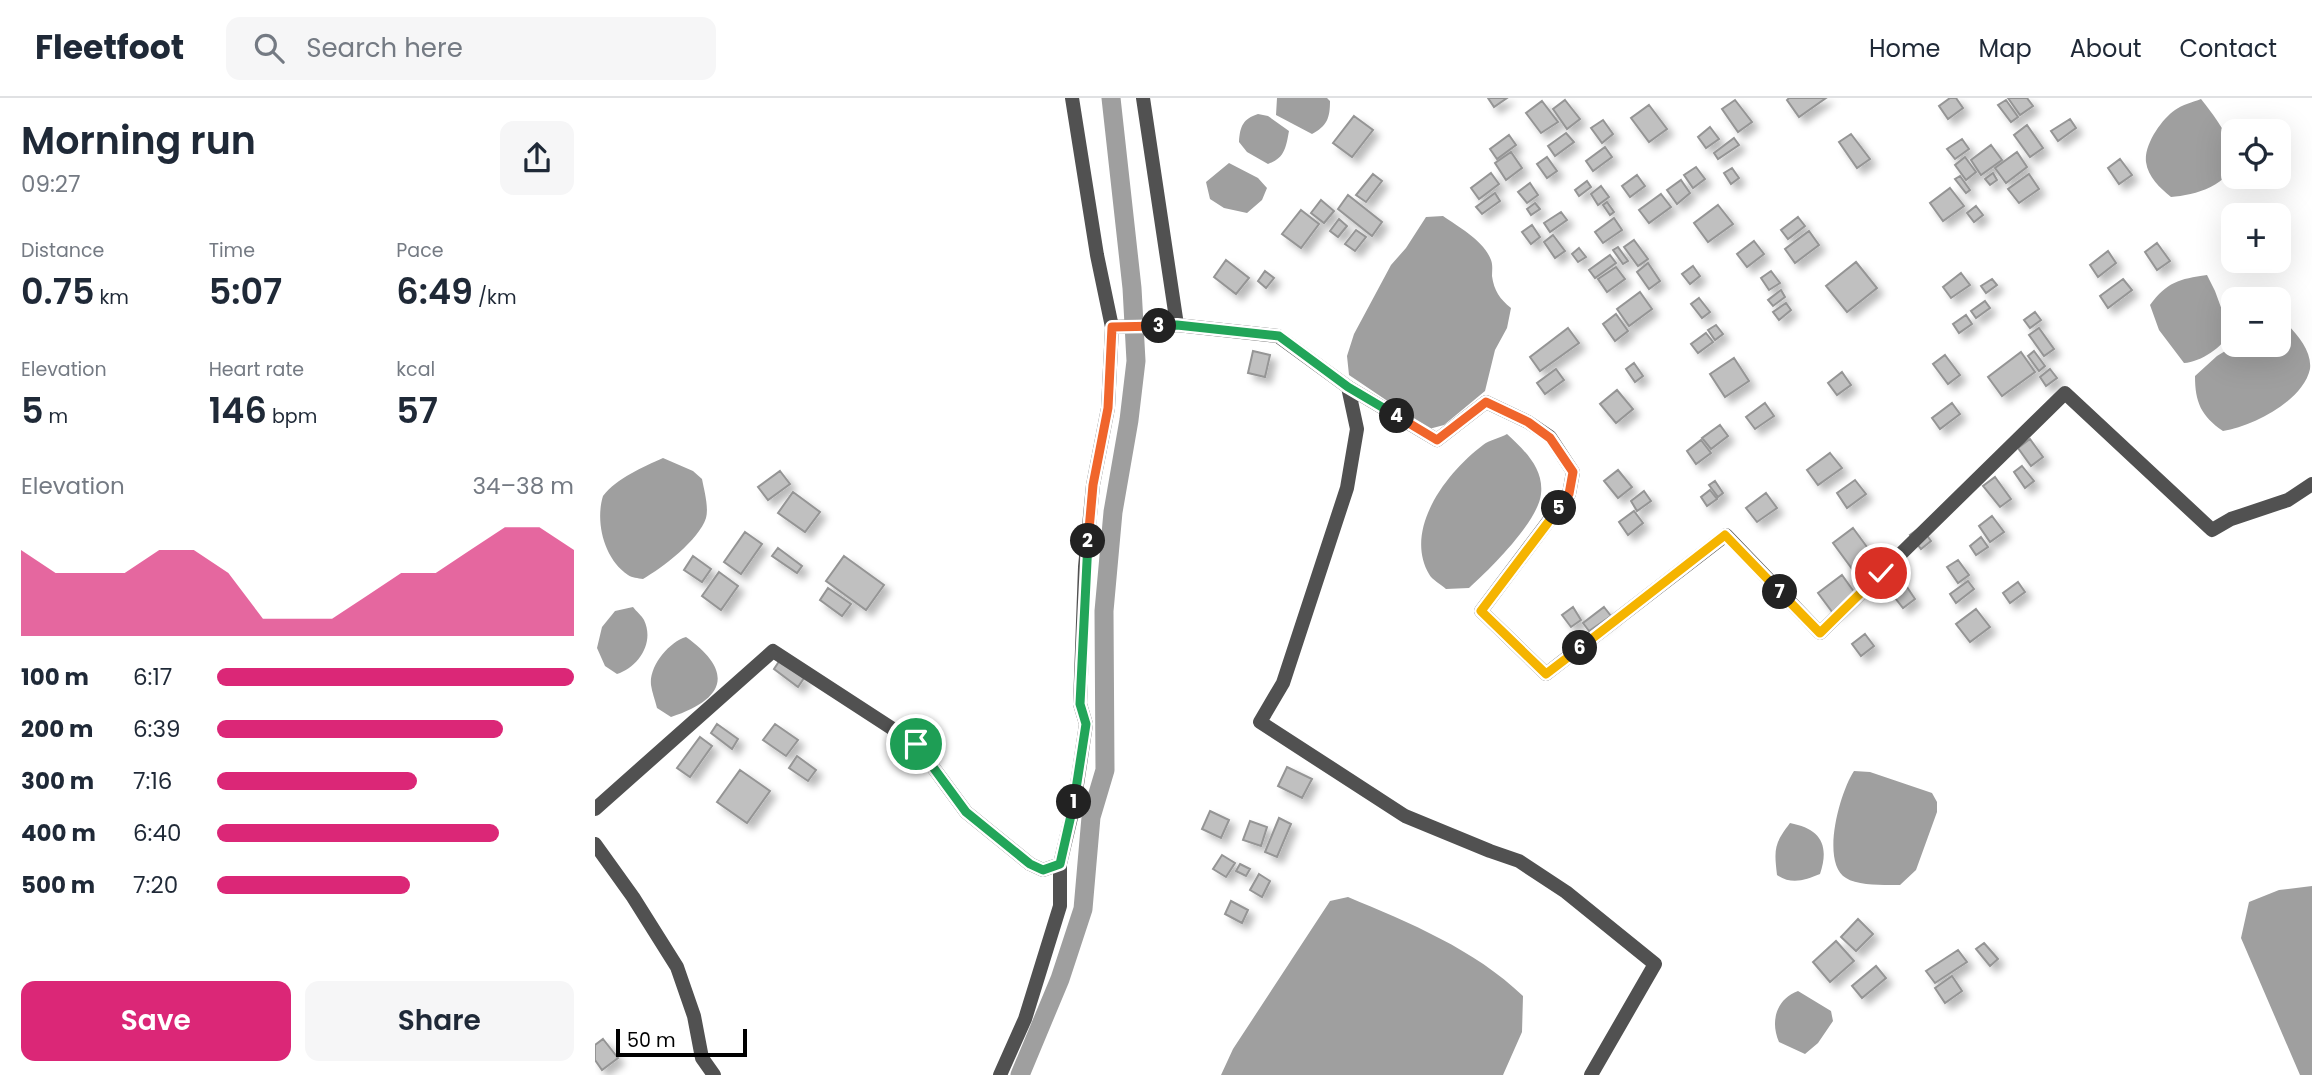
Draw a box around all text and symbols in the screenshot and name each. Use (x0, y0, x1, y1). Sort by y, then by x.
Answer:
search box (226, 17, 716, 80)
text: Fleetfoot (35, 24, 184, 71)
icon: search (250, 29, 288, 67)
text: Search here (306, 30, 463, 66)
text: Home (1869, 32, 1941, 65)
text: Map (1979, 32, 2032, 65)
text: About (2070, 32, 2141, 65)
text: Contact (2179, 32, 2277, 65)
text: Morning run (21, 114, 256, 167)
map controls (2221, 119, 2291, 357)
button: locate (2221, 119, 2291, 189)
button: share (500, 121, 574, 195)
text: 09:27 (21, 168, 81, 200)
button: + (2221, 203, 2291, 273)
text: Distance (21, 237, 104, 264)
text: Time (209, 237, 255, 264)
text: Pace (396, 237, 444, 264)
text: 0.75 (21, 267, 94, 316)
text: 5:07 (209, 267, 282, 316)
text: 6:49 (396, 267, 473, 316)
text: km (94, 284, 129, 311)
text: /km (473, 284, 516, 311)
button: − (2221, 287, 2291, 357)
pin: 3 (1141, 308, 1177, 344)
text: 3 (1153, 312, 1164, 339)
text: Elevation (21, 356, 107, 383)
text: Heart rate (209, 356, 304, 383)
text: kcal (396, 356, 435, 383)
text: 5 (21, 386, 44, 435)
text: 146 (209, 386, 267, 435)
text: 57 (396, 386, 438, 435)
pin: 4 (1379, 398, 1415, 434)
text: 4 (1390, 402, 1403, 429)
text: m (44, 403, 68, 430)
text: bpm (267, 403, 317, 430)
text: Elevation (21, 470, 125, 502)
text: 34–38 m (473, 470, 574, 502)
pin: 5 (1541, 490, 1577, 526)
text: 5 (1552, 494, 1565, 521)
pin: 2 (1071, 524, 1105, 558)
text: 2 (1082, 527, 1093, 554)
pin (1851, 543, 1911, 603)
icon: check (1862, 554, 1900, 592)
pin: 7 (1763, 574, 1797, 610)
text: 7 (1774, 578, 1785, 605)
pin: 6 (1563, 630, 1597, 666)
text: 6 (1573, 634, 1586, 661)
text: 100 m (21, 661, 89, 693)
text: 6:17 (133, 661, 172, 693)
text: 200 m (21, 713, 93, 745)
text: 6:39 (133, 713, 181, 745)
pin (886, 714, 946, 774)
icon: arrive (897, 725, 935, 763)
text: 300 m (21, 765, 94, 797)
text: 7:16 (133, 765, 172, 797)
pin: 1 (1057, 784, 1091, 820)
text: 1 (1070, 788, 1077, 815)
text: 400 m (21, 817, 96, 849)
text: 6:40 (133, 817, 181, 849)
text: 500 m (21, 869, 95, 901)
text: 7:20 (133, 869, 178, 901)
button: Save (21, 981, 291, 1061)
button: Share (305, 981, 574, 1061)
scale bar (616, 1026, 747, 1058)
text: 50 m (627, 1027, 676, 1054)

